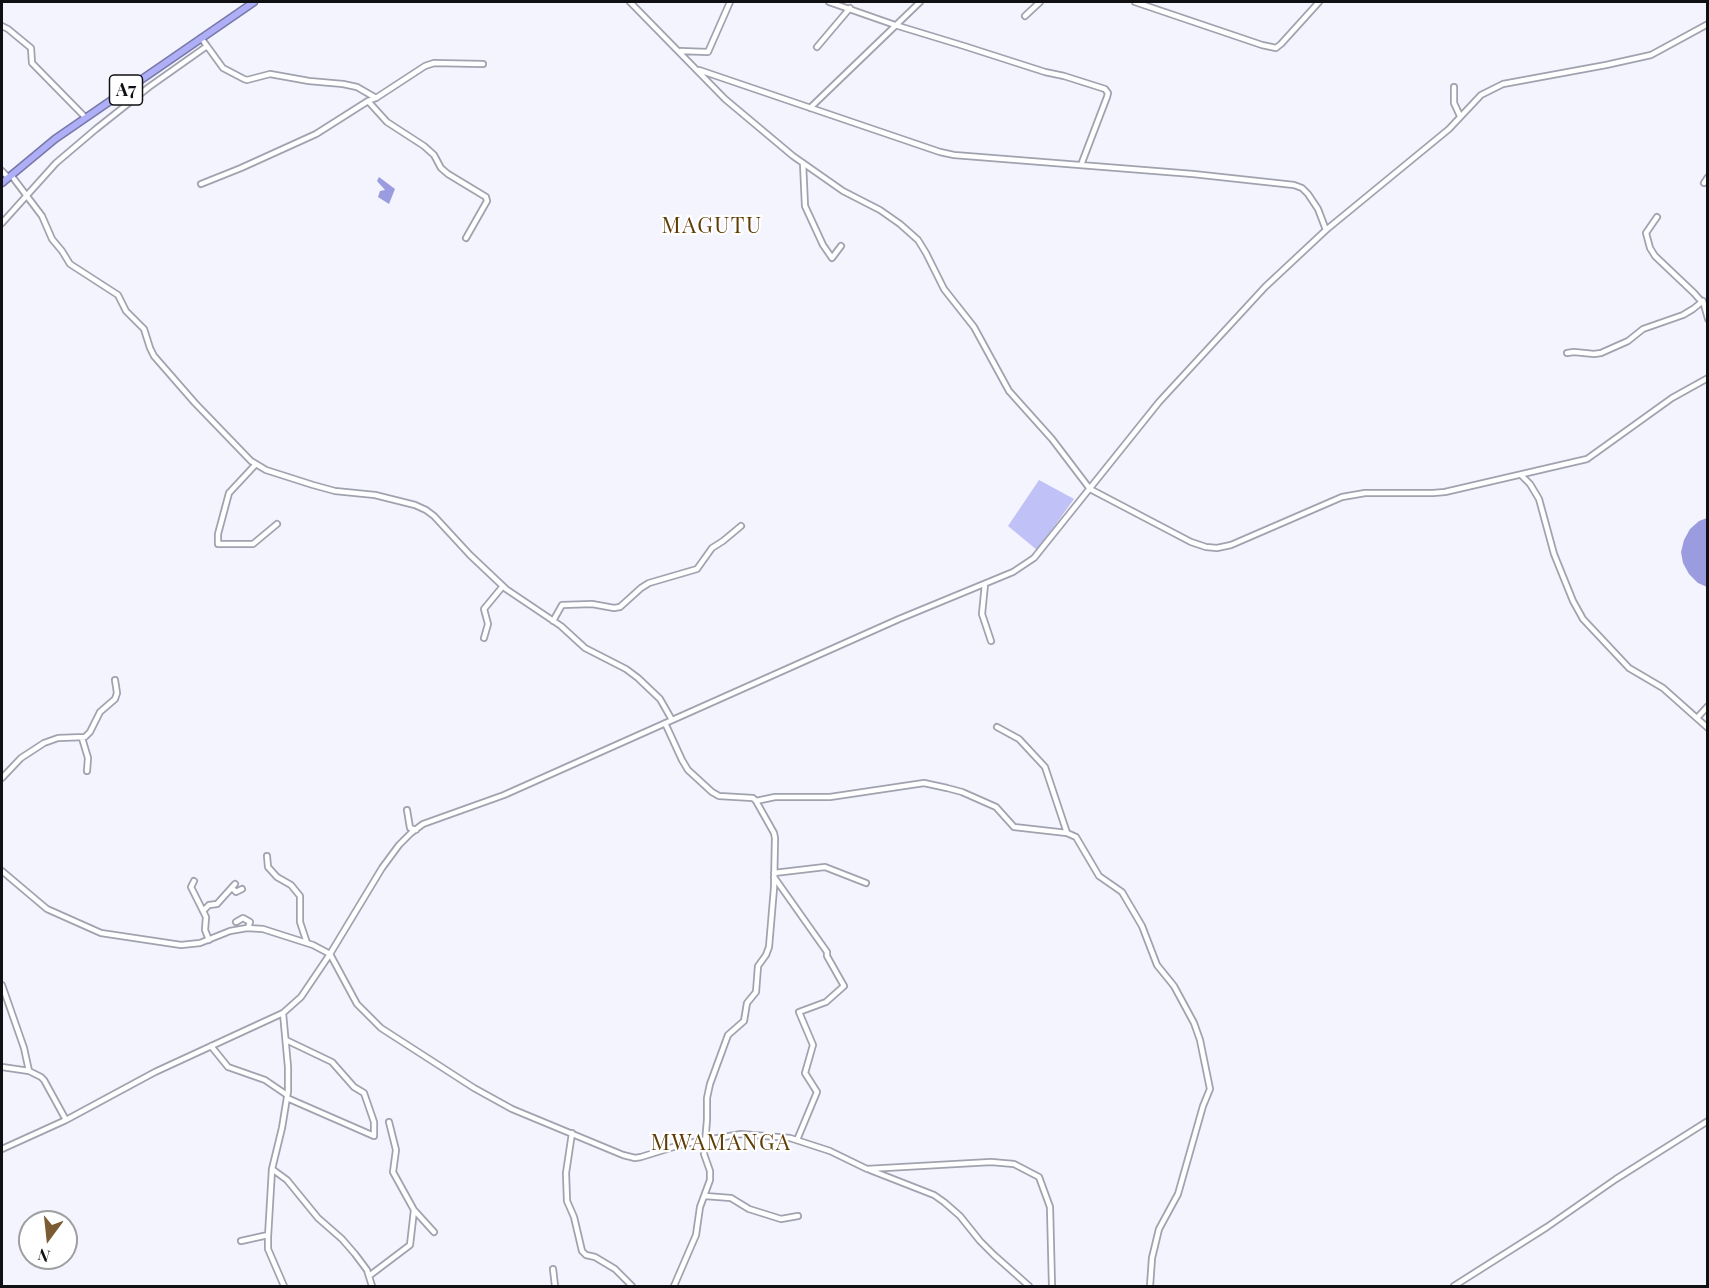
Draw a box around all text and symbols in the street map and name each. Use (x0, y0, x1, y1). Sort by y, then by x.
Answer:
road number: A7 (110, 75, 142, 105)
district label: MAGUTU (662, 213, 762, 239)
district label: MWAMANGA (651, 1130, 791, 1156)
north arrow (18, 1210, 78, 1270)
text: N (35, 1244, 52, 1268)

